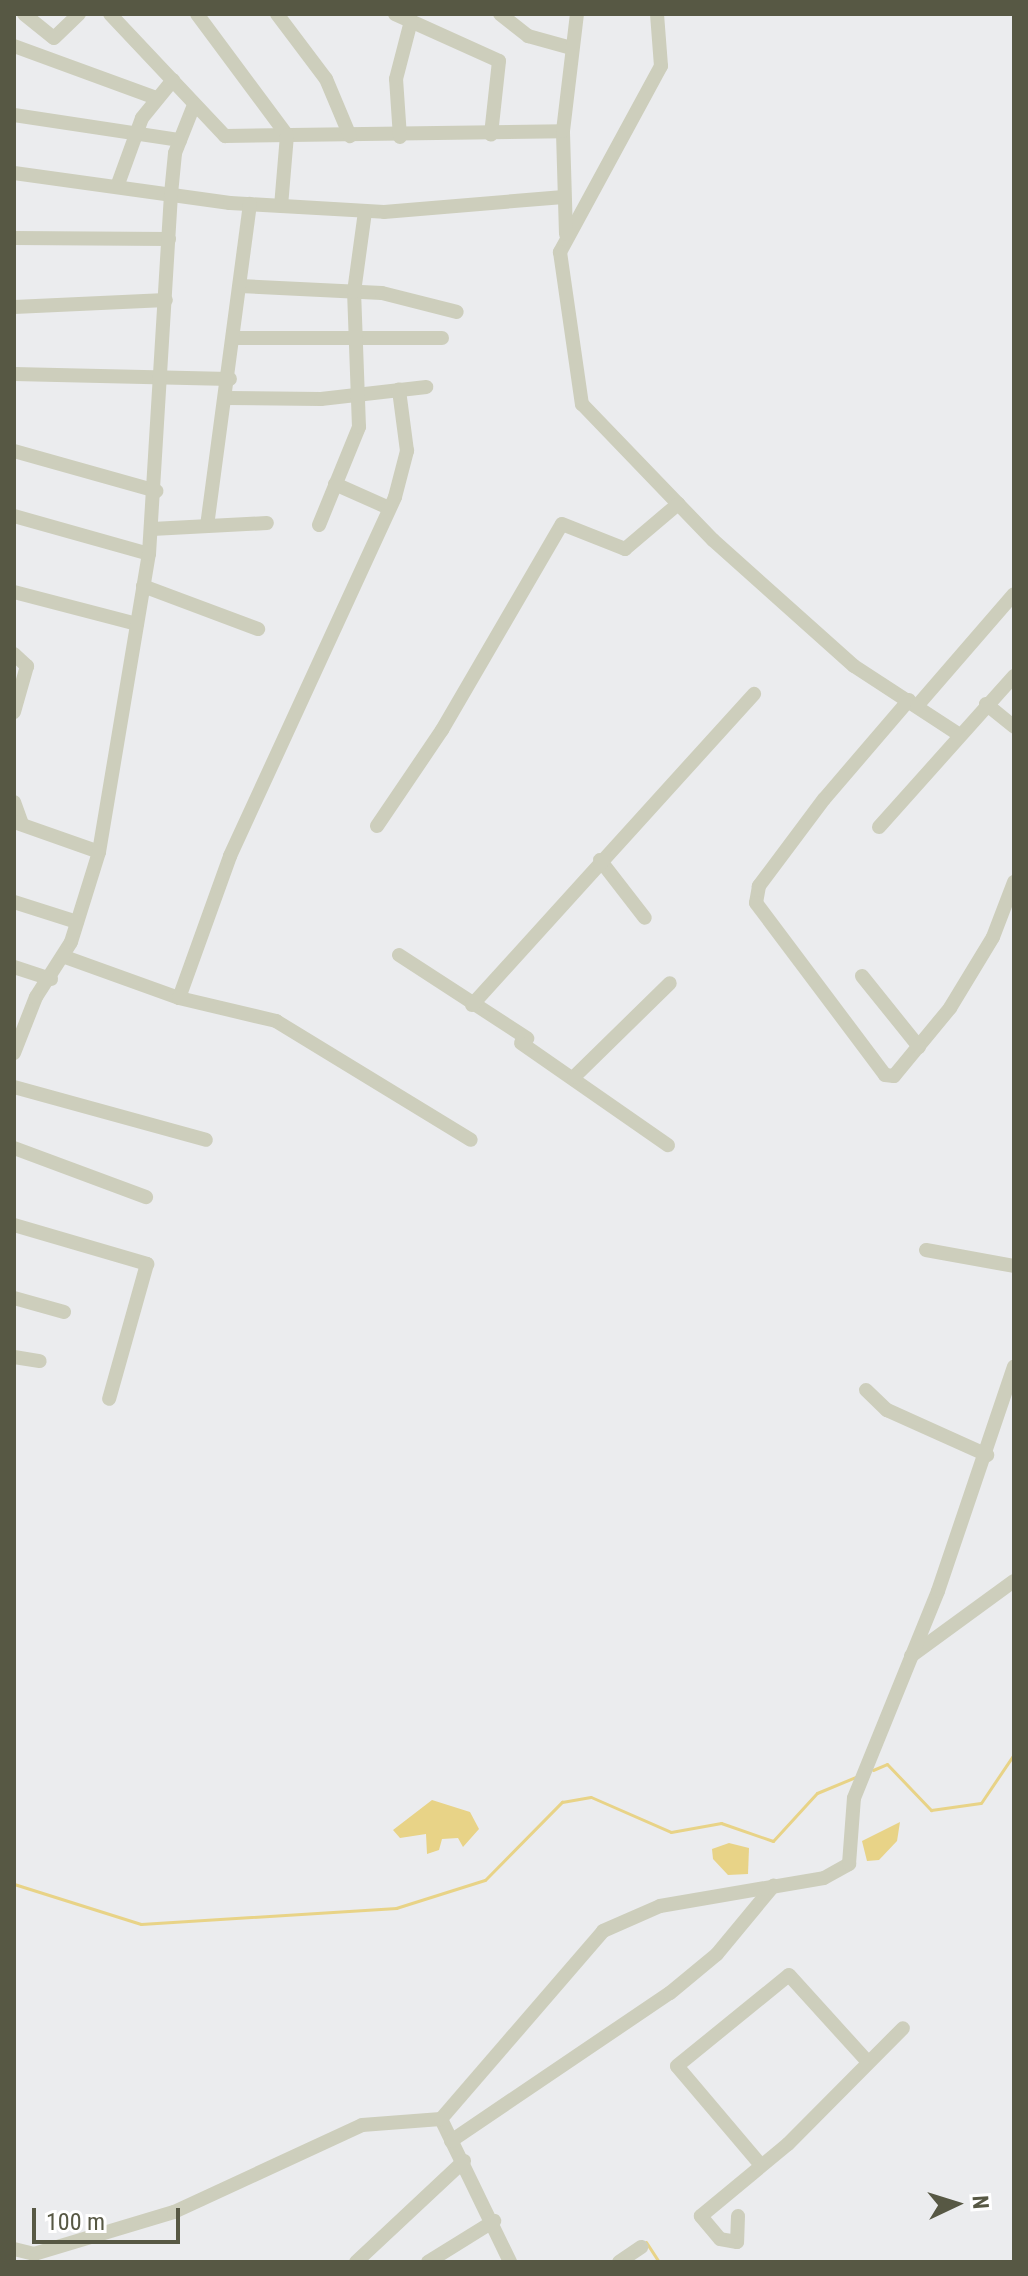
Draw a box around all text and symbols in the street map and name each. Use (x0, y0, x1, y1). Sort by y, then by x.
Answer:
north arrow (916, 2164, 996, 2244)
scale bar (36, 2192, 184, 2242)
text: N (967, 2195, 993, 2210)
text: 100 m (46, 2208, 105, 2236)

